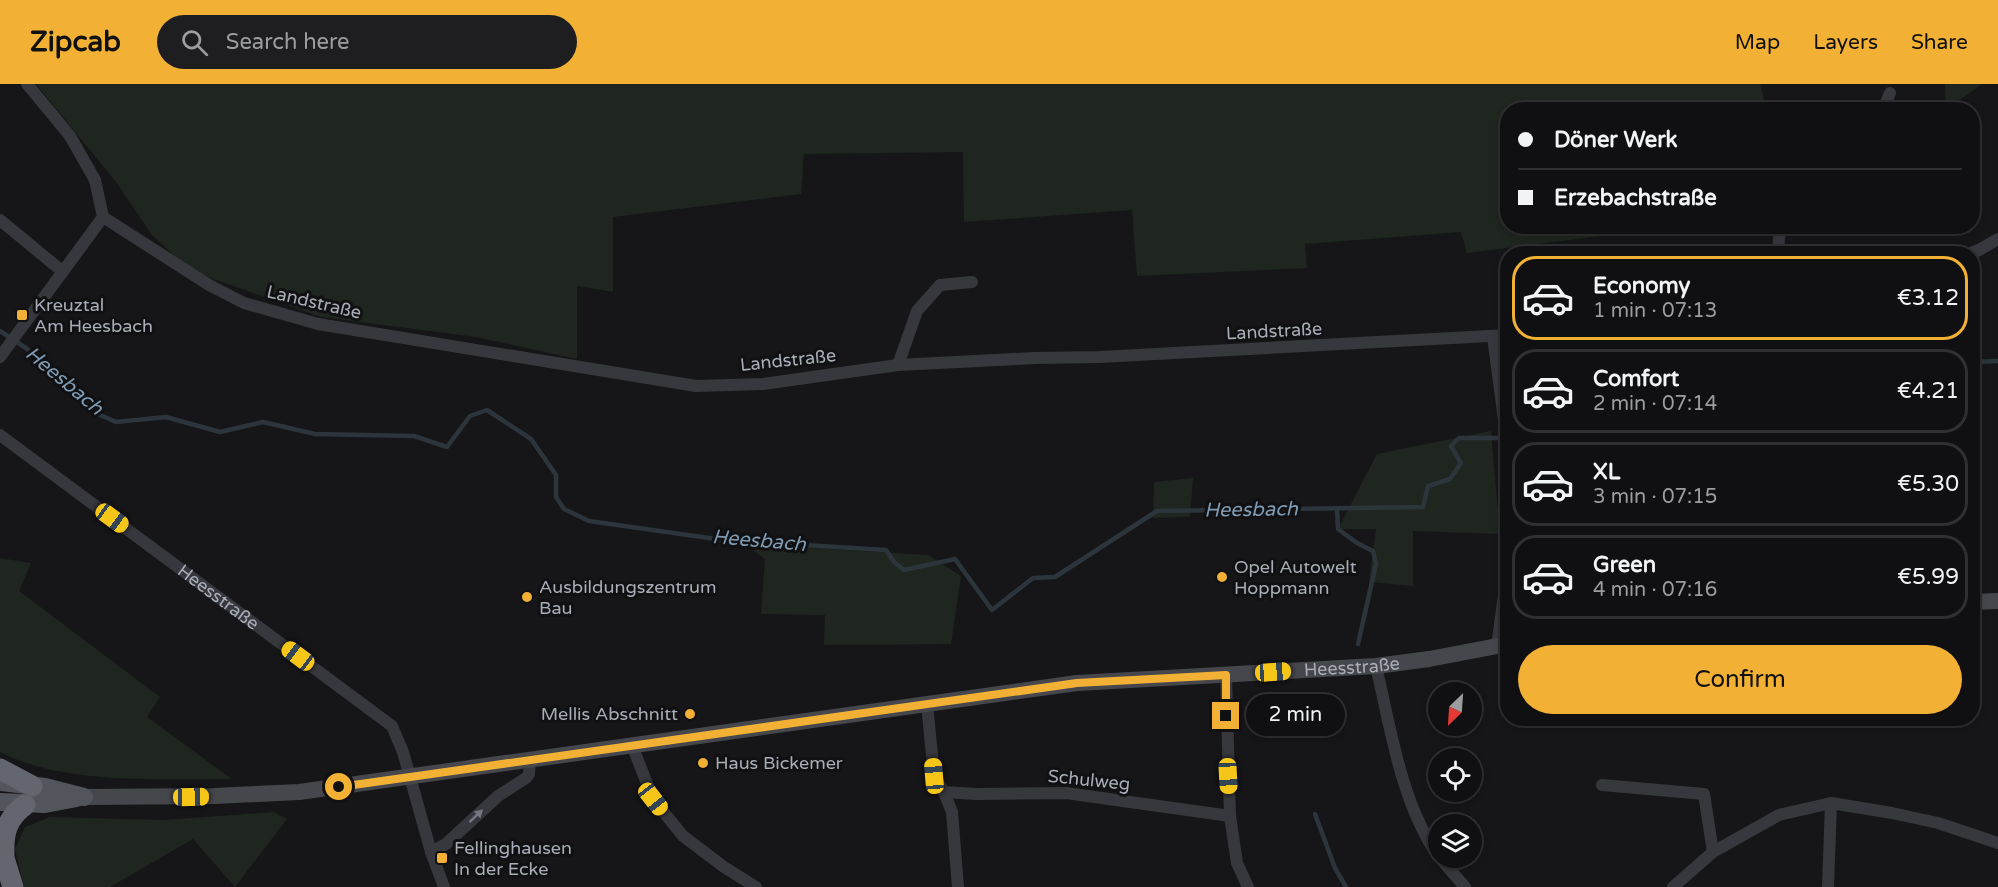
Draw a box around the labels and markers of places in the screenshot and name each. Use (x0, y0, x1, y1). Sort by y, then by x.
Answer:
place label: Kreuztal Am Heesbach (34, 294, 153, 337)
marker: Kreuztal Am Heesbach (15, 308, 29, 322)
place label: Opel Autowelt Hoppmann (1234, 556, 1357, 599)
marker: Opel Autowelt Hoppmann (1215, 570, 1229, 584)
place label: Ausbildungszentrum Bau (539, 576, 717, 619)
marker: Ausbildungszentrum Bau (520, 590, 534, 604)
place label: Mellis Abschnitt (541, 703, 678, 725)
marker: Mellis Abschnitt (683, 707, 697, 721)
place label: Haus Bickemer (715, 752, 843, 774)
marker: Haus Bickemer (696, 756, 710, 770)
place label: Fellinghausen In der Ecke (454, 837, 572, 880)
marker: Fellinghausen In der Ecke (435, 851, 449, 865)

